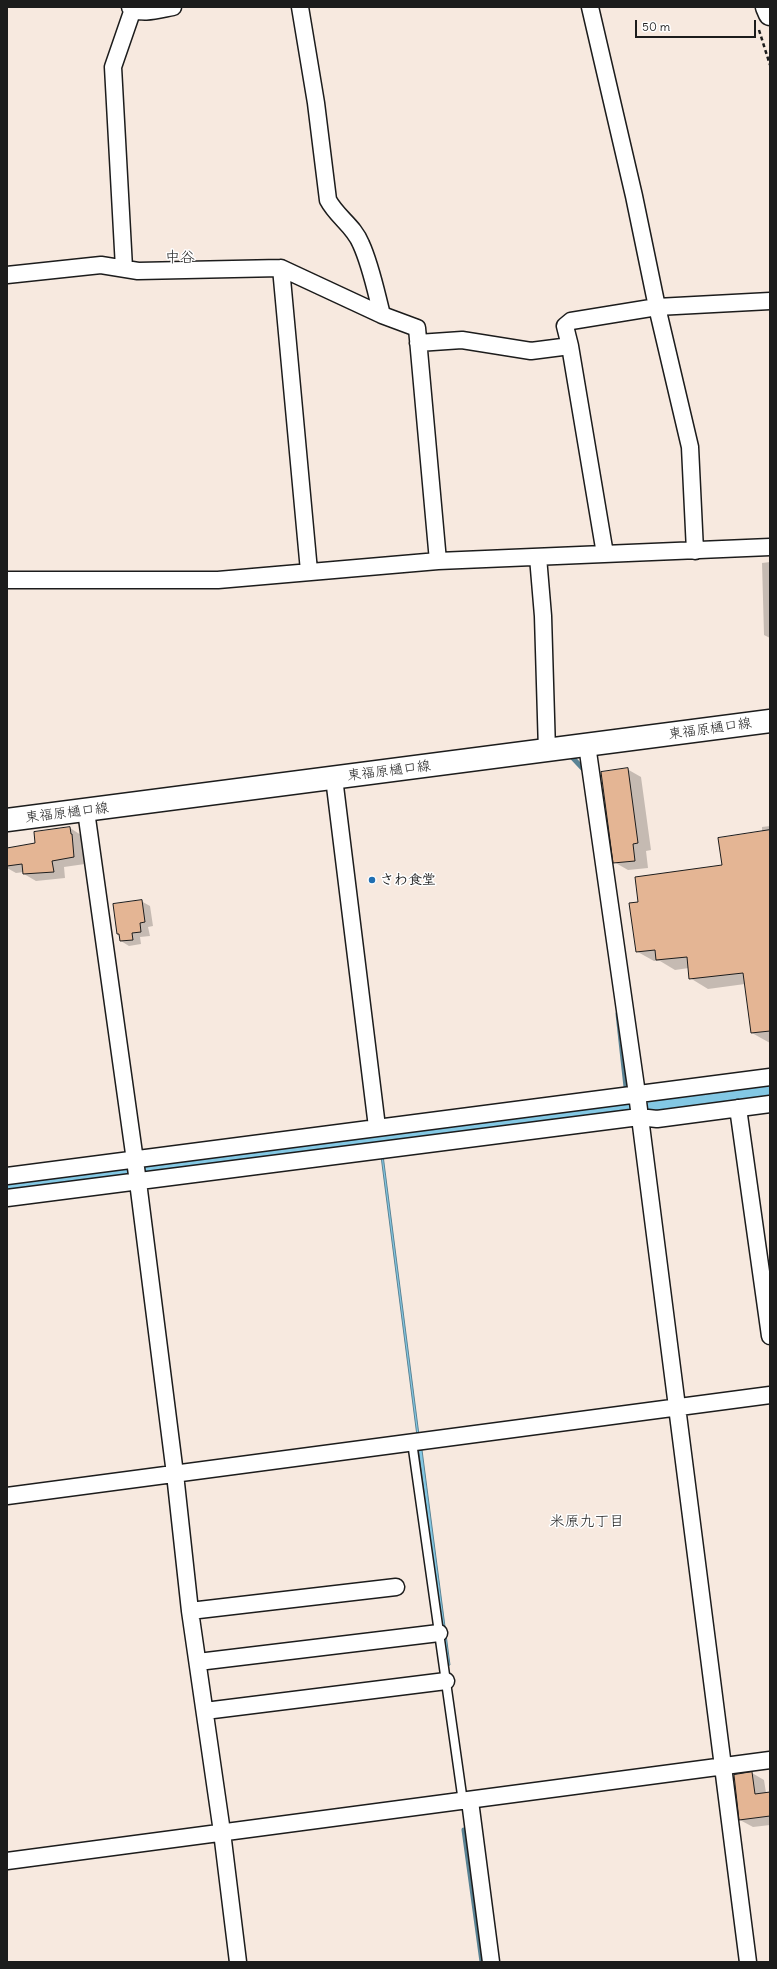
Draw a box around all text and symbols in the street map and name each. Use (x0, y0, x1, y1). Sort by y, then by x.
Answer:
scale bar (637, 12, 758, 38)
text: 50 m (642, 19, 670, 34)
district label: 中谷 (165, 249, 195, 267)
street label: 東福原樋口線 (667, 715, 753, 743)
street label: 東福原樋口線 (346, 758, 432, 784)
street label: 東福原樋口線 (24, 800, 110, 826)
place label: さわ食堂 (380, 872, 436, 888)
marker: さわ食堂 (367, 875, 377, 885)
district label: 米原九丁目 (550, 1513, 624, 1531)

